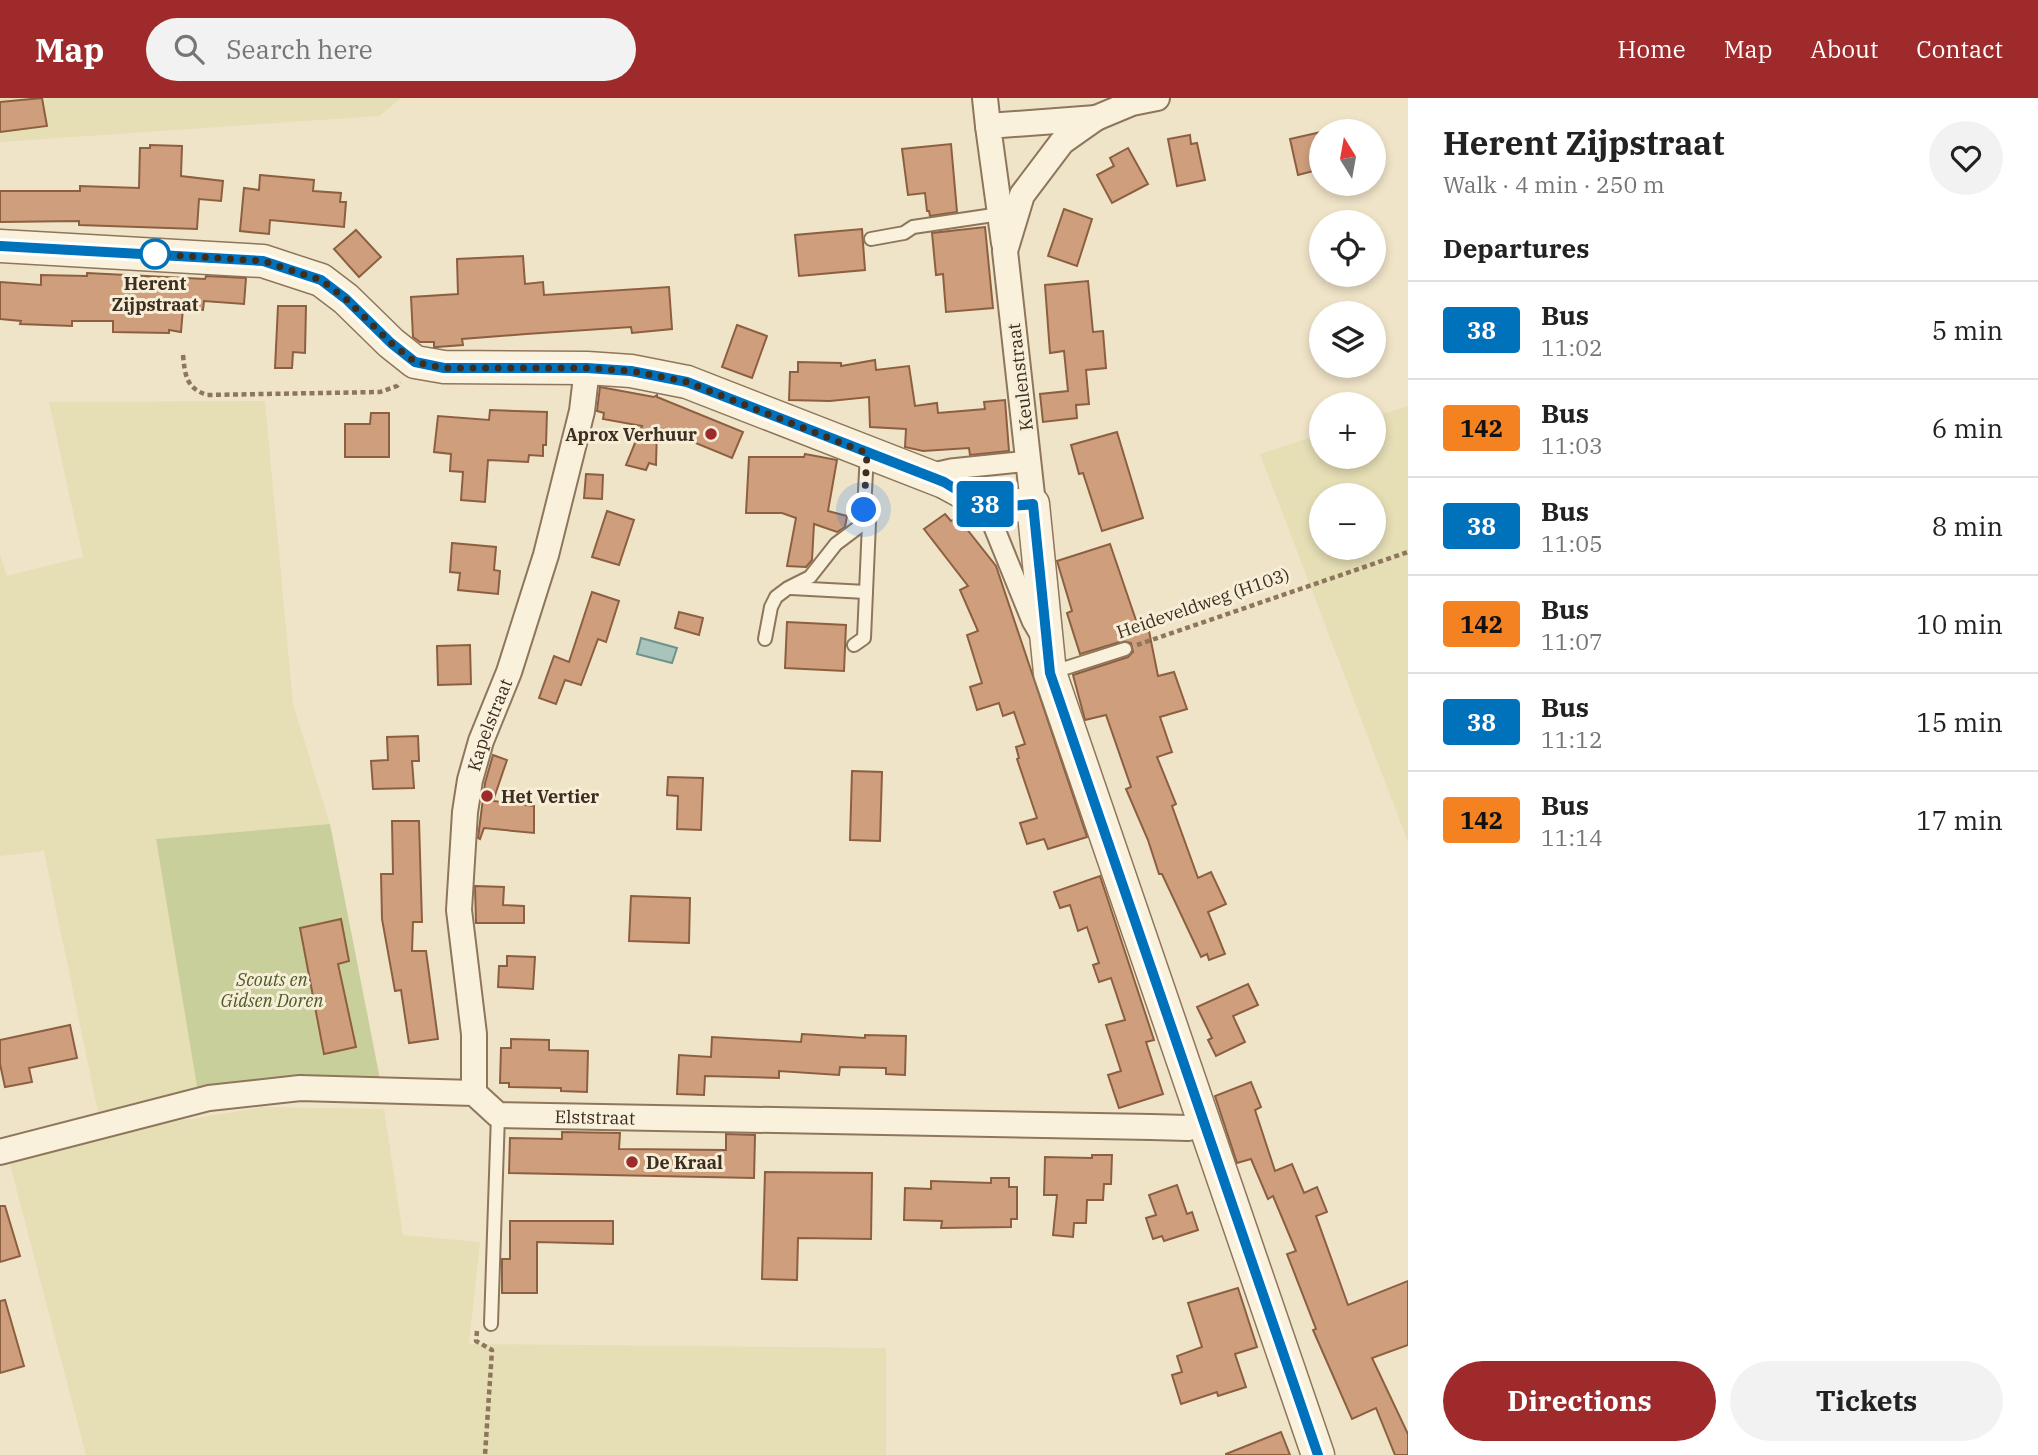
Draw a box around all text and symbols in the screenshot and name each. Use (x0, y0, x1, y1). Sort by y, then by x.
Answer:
search box (146, 18, 636, 81)
text: Map (35, 28, 104, 71)
icon: search (170, 30, 208, 68)
text: Search here (226, 32, 373, 66)
text: Home (1618, 33, 1686, 65)
text: Map (1724, 33, 1772, 65)
text: About (1810, 33, 1878, 65)
text: Contact (1916, 33, 2003, 65)
north arrow (1309, 119, 1386, 196)
map controls (1309, 119, 1386, 560)
text: Herent Zijpstraat (1443, 121, 1724, 164)
button: heart (1929, 121, 2003, 195)
text: Walk · 4 min · 250 m (1443, 169, 1665, 199)
button: locate (1309, 210, 1386, 287)
text: Departures (1443, 231, 1589, 265)
marker: Herent Zijpstraat (140, 239, 170, 269)
place label: Herent Zijpstraat (112, 272, 199, 316)
text: Bus (1541, 298, 1589, 332)
button: layers (1309, 301, 1386, 378)
text: 5 min (1932, 313, 2003, 347)
text: 38 (1467, 314, 1496, 346)
street label: Keulenstraat (1002, 322, 1038, 432)
text: 11:02 (1541, 332, 1603, 362)
button: + (1309, 392, 1386, 469)
text: Bus (1541, 396, 1589, 430)
text: 6 min (1932, 411, 2003, 445)
text: 142 (1460, 412, 1503, 444)
place label: Aprox Verhuur (565, 423, 697, 446)
marker: Aprox Verhuur (703, 426, 719, 442)
text: 11:03 (1541, 430, 1603, 460)
line badge: 38 (954, 481, 1016, 527)
button: − (1309, 483, 1386, 560)
text: 38 (971, 488, 999, 520)
your location (846, 492, 881, 527)
text: Bus (1541, 494, 1589, 528)
text: 8 min (1932, 509, 2003, 543)
text: 38 (1467, 510, 1496, 542)
text: 11:05 (1541, 528, 1603, 558)
street label: Heideveldweg (H103) (1114, 563, 1292, 643)
text: Bus (1541, 592, 1589, 626)
text: 10 min (1916, 607, 2003, 641)
text: 142 (1460, 608, 1503, 640)
text: 11:07 (1541, 626, 1603, 656)
street label: Kapelstraat (462, 675, 517, 774)
text: Bus (1541, 690, 1589, 724)
text: 15 min (1916, 705, 2003, 739)
text: 38 (1467, 706, 1496, 738)
text: 11:12 (1541, 724, 1603, 754)
place label: Het Vertier (501, 785, 599, 808)
marker: Het Vertier (479, 788, 495, 804)
text: Bus (1541, 788, 1589, 822)
text: 17 min (1916, 803, 2003, 837)
text: 142 (1460, 804, 1503, 836)
text: 11:14 (1541, 822, 1603, 852)
park label: Scouts en Gidsen Doren (221, 968, 324, 1012)
street label: Elststraat (554, 1105, 636, 1129)
place label: De Kraal (646, 1151, 723, 1174)
marker: De Kraal (624, 1154, 640, 1170)
button: Directions (1443, 1361, 1716, 1441)
button: Tickets (1730, 1361, 2003, 1441)

